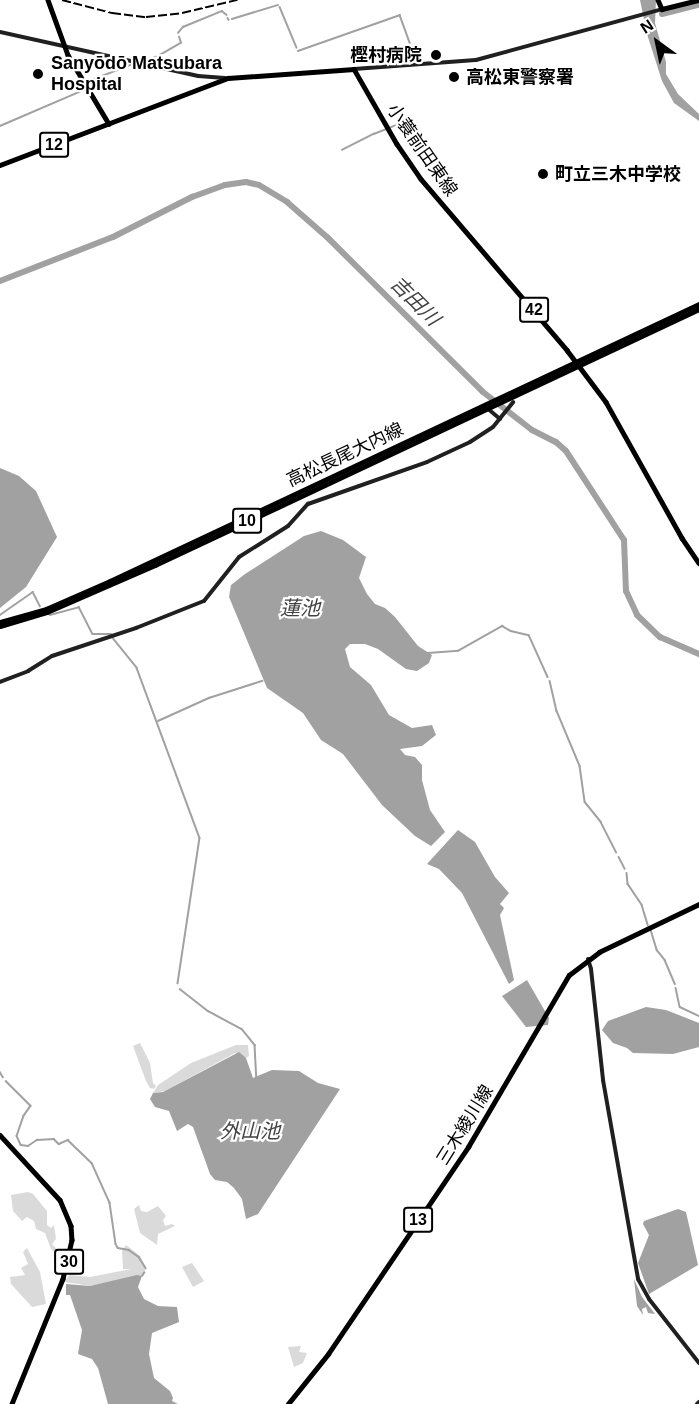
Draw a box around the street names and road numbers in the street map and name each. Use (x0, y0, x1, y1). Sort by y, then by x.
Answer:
street label: 小蓑前田東線 (382, 100, 462, 200)
road number: 12 (39, 132, 69, 158)
road number: 42 (519, 297, 549, 323)
street label: 高松長尾大内線 (283, 419, 407, 491)
road number: 10 (232, 508, 262, 534)
street label: 三木綾川線 (432, 1081, 498, 1169)
road number: 13 (403, 1207, 433, 1233)
road number: 30 (54, 1249, 84, 1275)

